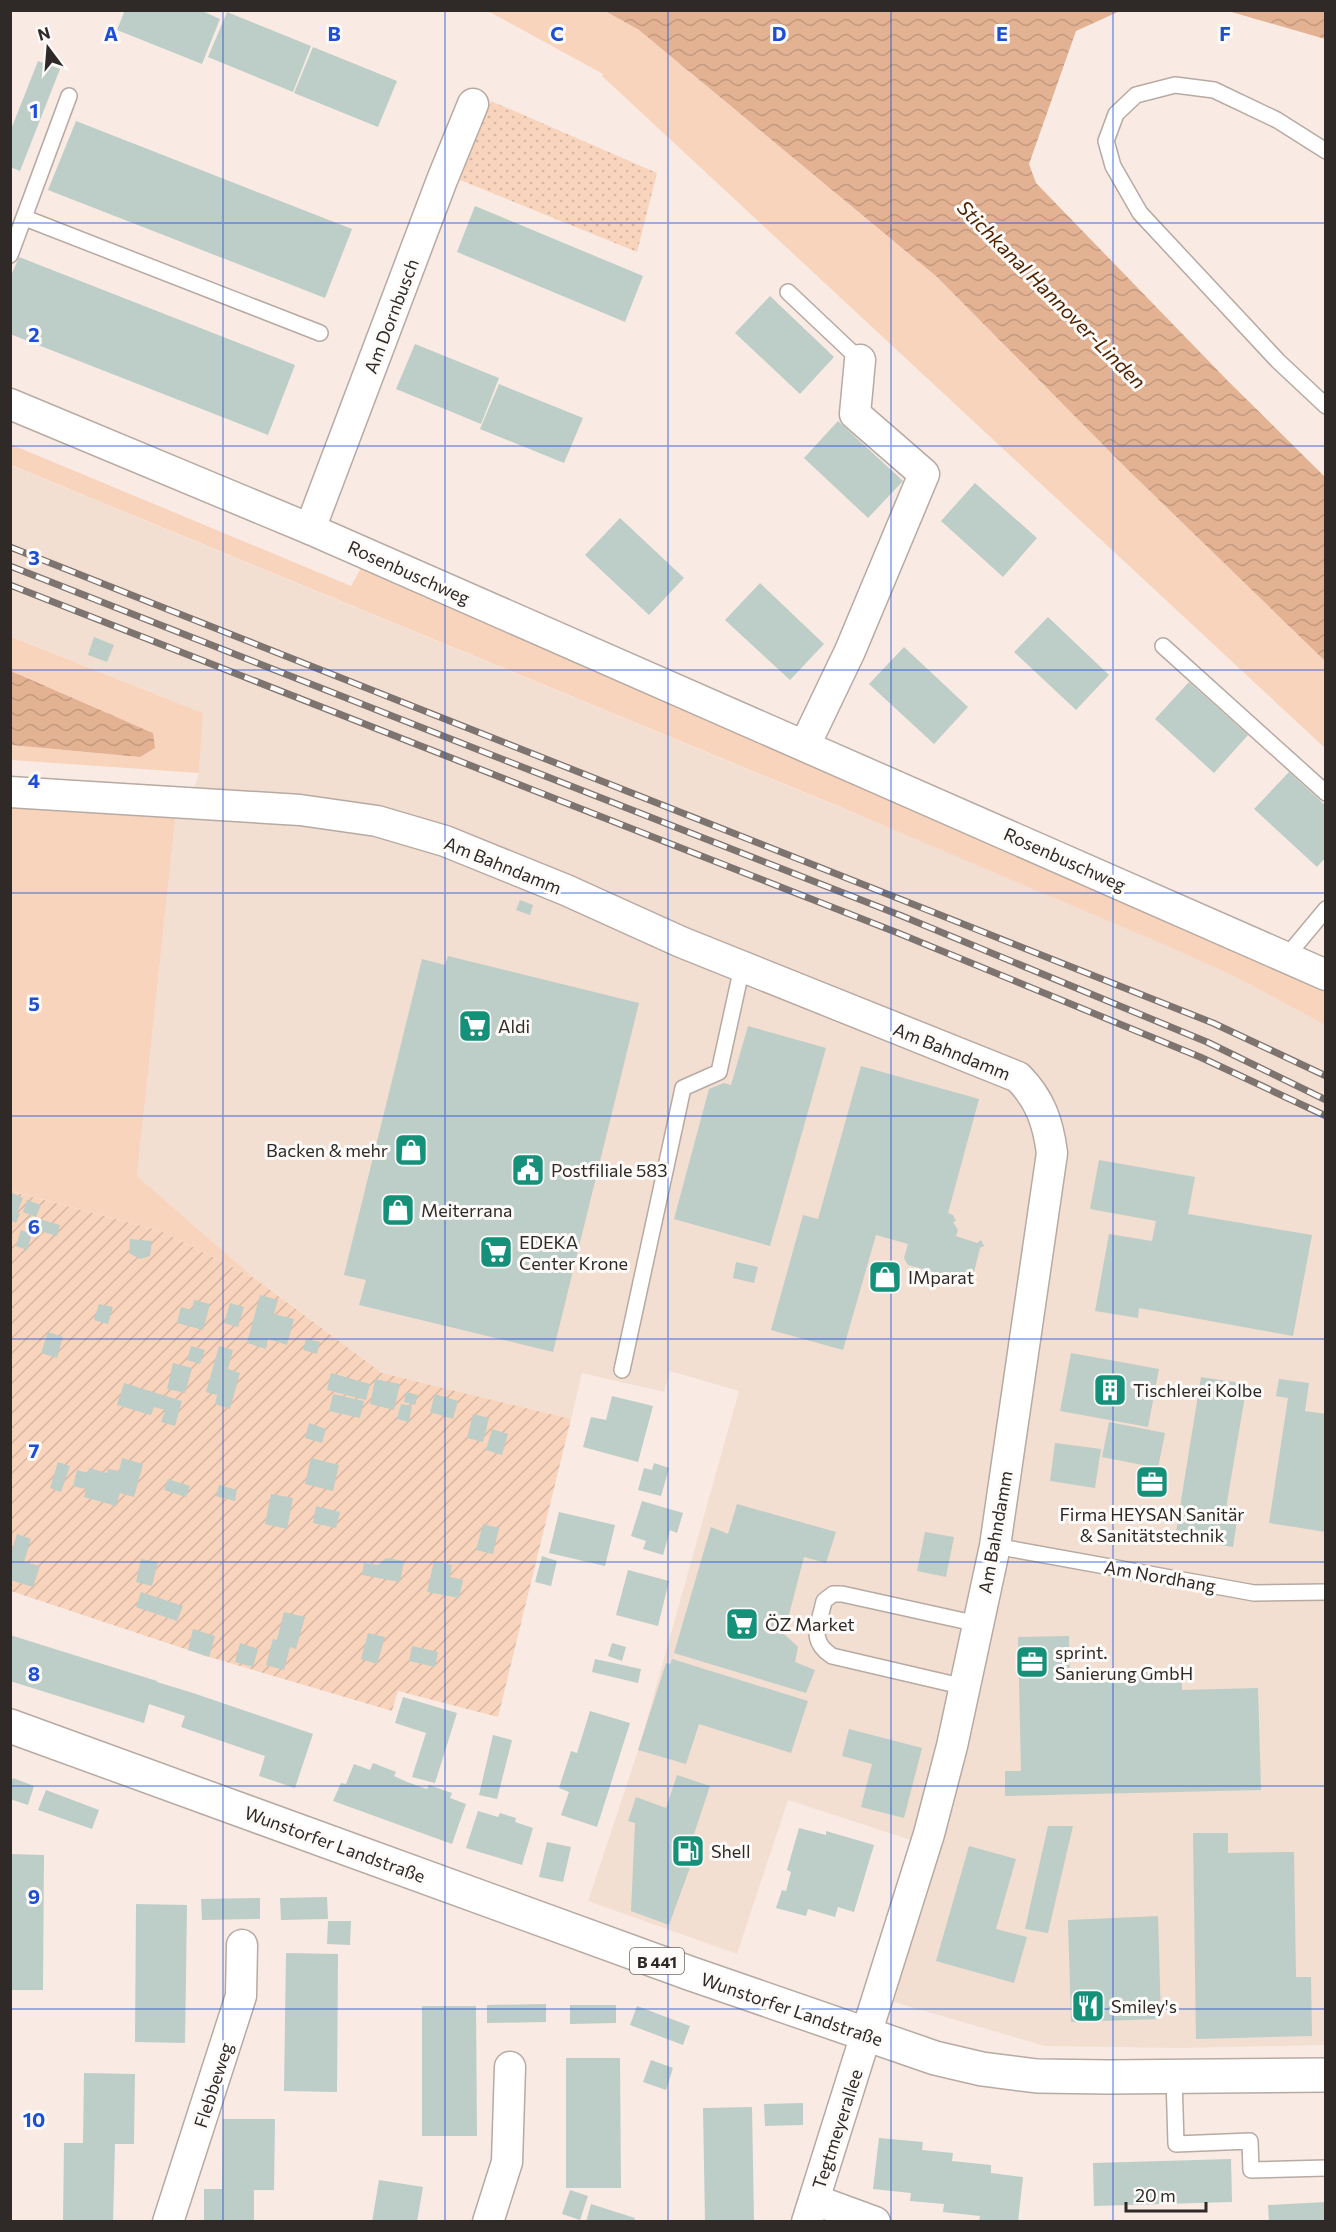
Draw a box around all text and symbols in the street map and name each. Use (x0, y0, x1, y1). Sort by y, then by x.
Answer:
north arrow (18, 18, 78, 78)
text: A (104, 21, 118, 45)
text: B (327, 21, 341, 45)
text: C (550, 21, 564, 45)
text: D (772, 21, 786, 45)
text: E (996, 21, 1008, 45)
text: F (1219, 21, 1231, 45)
text: N (35, 22, 52, 44)
text: 1 (29, 98, 39, 122)
water label: Stichkanal Hannover-Linden (953, 195, 1151, 393)
street label: Am Dornbusch (359, 255, 423, 377)
text: 2 (28, 322, 40, 346)
street label: Rosenbuschweg (345, 535, 474, 609)
text: 3 (28, 545, 40, 569)
text: 4 (28, 768, 40, 792)
street label: Rosenbuschweg (1001, 822, 1130, 896)
street label: Am Bahndamm (441, 831, 565, 899)
text: 5 (28, 991, 40, 1015)
supermarket icon: Aldi (457, 1008, 493, 1044)
place label: Aldi (498, 1015, 530, 1037)
street label: Am Bahndamm (890, 1017, 1014, 1085)
shop icon: Backen & mehr (393, 1132, 429, 1168)
place label: Backen & mehr (266, 1139, 388, 1161)
public building icon: Postfiliale 583 (510, 1152, 546, 1188)
place label: Postfiliale 583 (551, 1159, 667, 1181)
shop icon: Meiterrana (380, 1192, 416, 1228)
place label: Meiterrana (421, 1199, 512, 1221)
text: 6 (28, 1214, 40, 1238)
place label: EDEKA Center Krone (519, 1231, 628, 1274)
supermarket icon: EDEKA Center Krone (478, 1234, 514, 1270)
shop icon: IMparat (867, 1259, 903, 1295)
place label: IMparat (908, 1266, 974, 1288)
building icon: Tischlerei Kolbe (1092, 1372, 1128, 1408)
place label: Tischlerei Kolbe (1133, 1379, 1262, 1401)
text: 7 (29, 1438, 40, 1462)
office icon: Firma HEYSAN Sanitär & Sanitätstechnik (1134, 1464, 1170, 1500)
street label: Am Bahndamm (973, 1469, 1017, 1595)
place label: Firma HEYSAN Sanitär & Sanitätstechnik (1059, 1503, 1245, 1546)
street label: Am Nordhang (1102, 1555, 1218, 1597)
supermarket icon: ÖZ Market (724, 1606, 760, 1642)
place label: ÖZ Market (765, 1613, 855, 1635)
place label: sprint. Sanierung GmbH (1055, 1641, 1193, 1684)
office icon: sprint. Sanierung GmbH (1014, 1644, 1050, 1680)
text: 8 (28, 1661, 40, 1685)
street label: Wunstorfer Landstraße (242, 1801, 428, 1887)
fuel station icon: Shell (670, 1833, 706, 1869)
place label: Shell (711, 1840, 751, 1862)
text: 9 (28, 1884, 40, 1908)
road number: B 441 (630, 1948, 684, 1974)
street label: Wunstorfer Landstraße (698, 1968, 886, 2050)
restaurant icon: Smiley's (1070, 1988, 1106, 2024)
place label: Smiley's (1111, 1995, 1177, 2017)
street label: Flebbeweg (189, 2039, 237, 2130)
street label: Tegtmeyerallee (807, 2066, 867, 2192)
text: 10 (23, 2107, 45, 2131)
scale bar (1126, 2175, 1206, 2213)
text: 20 m (1135, 2184, 1176, 2206)

